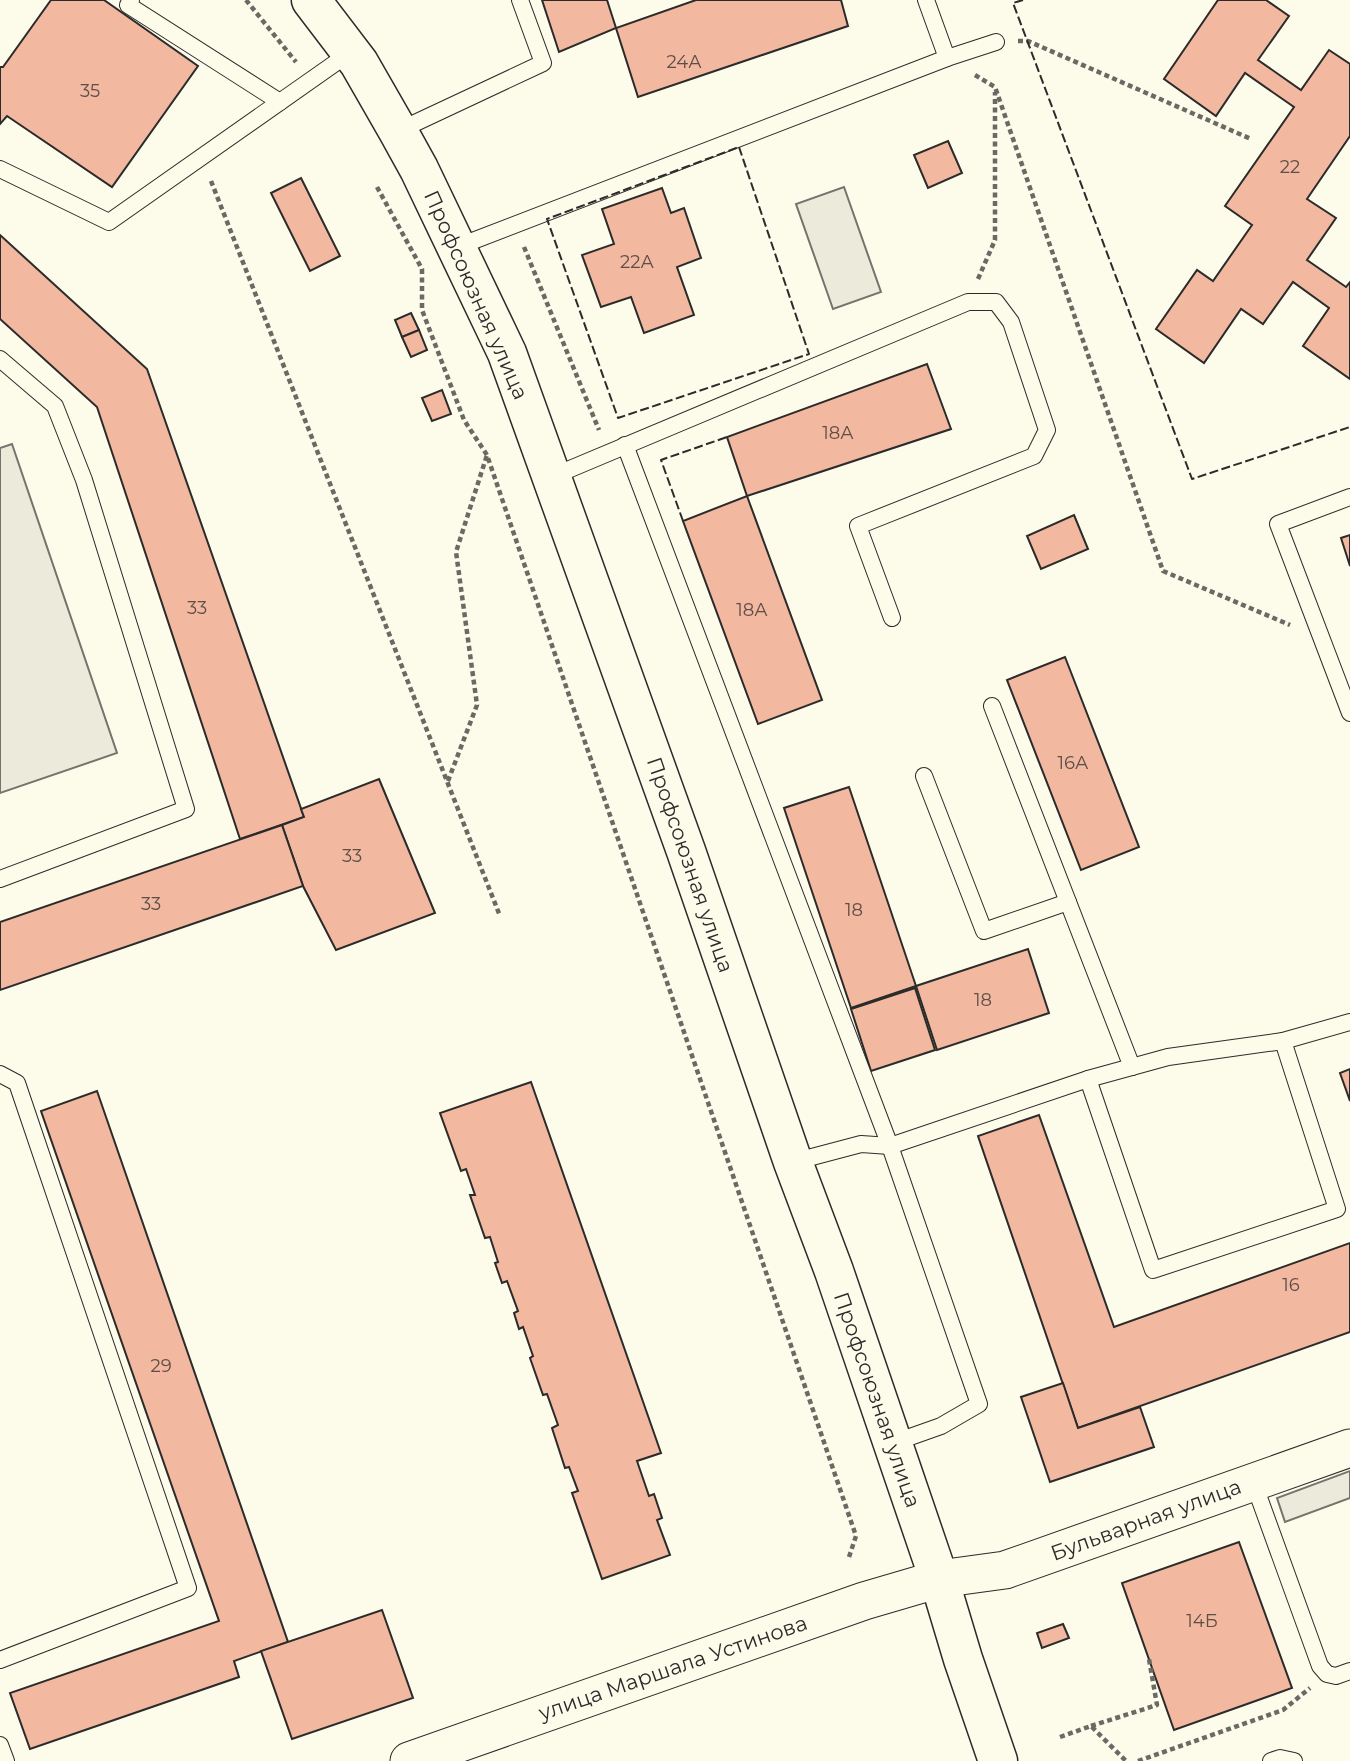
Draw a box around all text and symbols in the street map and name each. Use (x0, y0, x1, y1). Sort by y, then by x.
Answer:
house number: 24А (666, 51, 702, 73)
house number: 35 (80, 80, 100, 102)
house number: 22 (1280, 156, 1300, 178)
street label: Профсоюзная улица (419, 186, 534, 403)
house number: 22А (620, 251, 655, 273)
house number: 18А (822, 422, 854, 444)
house number: 33 (187, 597, 207, 619)
house number: 18А (736, 599, 768, 621)
house number: 16А (1058, 752, 1089, 774)
street label: Профсоюзная улица (642, 754, 739, 976)
house number: 33 (342, 845, 362, 867)
house number: 33 (141, 893, 161, 915)
house number: 18 (845, 899, 863, 921)
house number: 18 (974, 989, 992, 1011)
house number: 16 (1282, 1274, 1300, 1296)
street label: Профсоюзная улица (829, 1289, 926, 1511)
house number: 29 (150, 1355, 172, 1377)
street label: Бульварная улица (1047, 1473, 1244, 1566)
street label: улица Маршала Устинова (534, 1610, 810, 1726)
house number: 14Б (1186, 1610, 1218, 1632)

